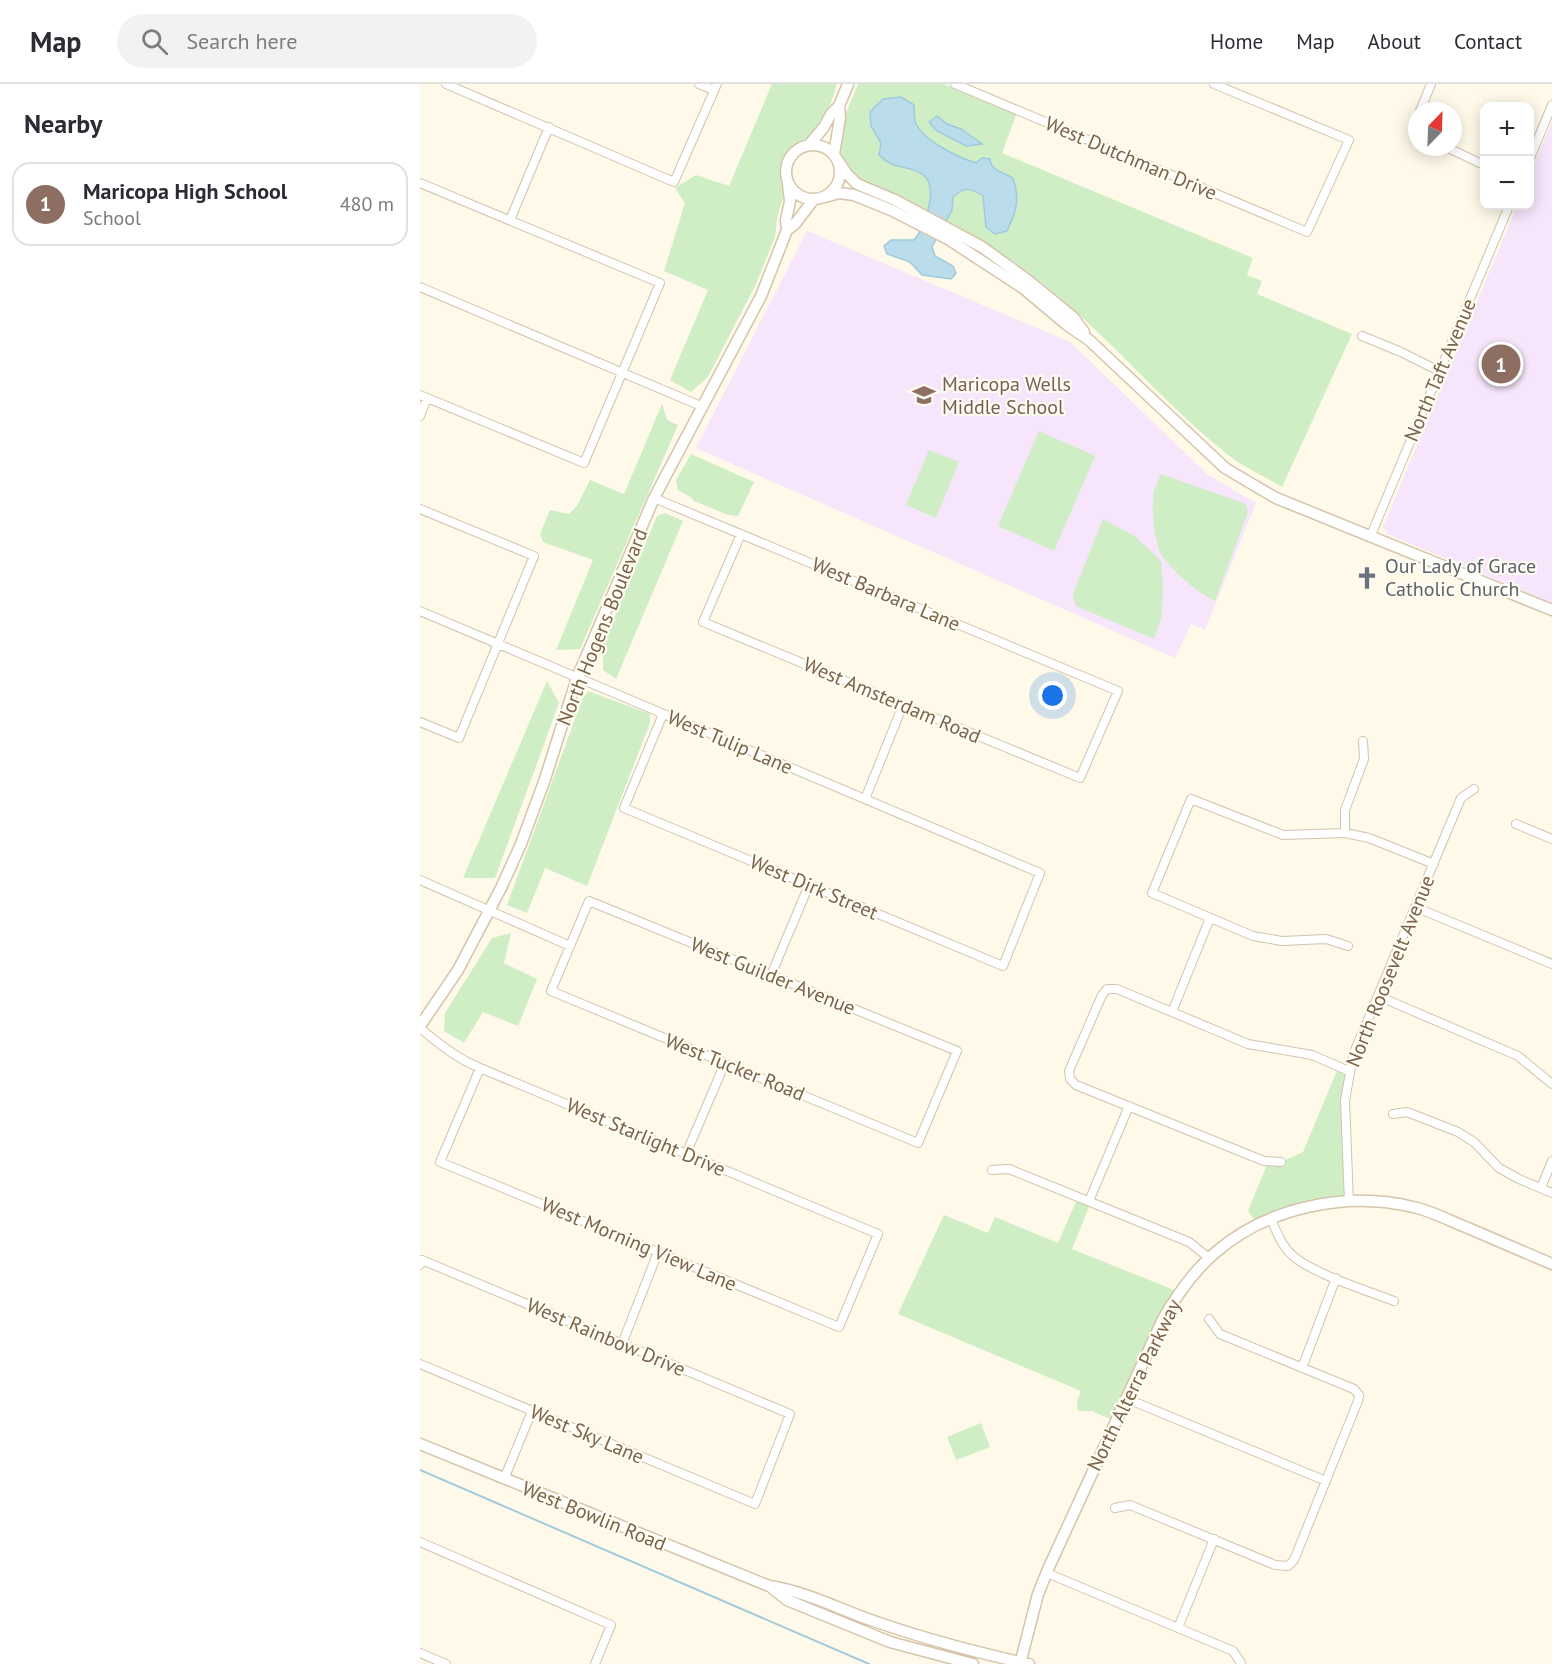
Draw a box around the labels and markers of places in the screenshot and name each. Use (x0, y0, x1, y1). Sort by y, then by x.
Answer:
pin: 1 (1482, 342, 1520, 386)
place label: Maricopa Wells Middle School (942, 371, 1071, 420)
school or university icon: Maricopa Wells Middle School (911, 382, 937, 408)
place label: Our Lady of Grace Catholic Church (1385, 553, 1536, 602)
church icon: Our Lady of Grace Catholic Church (1354, 565, 1380, 591)

